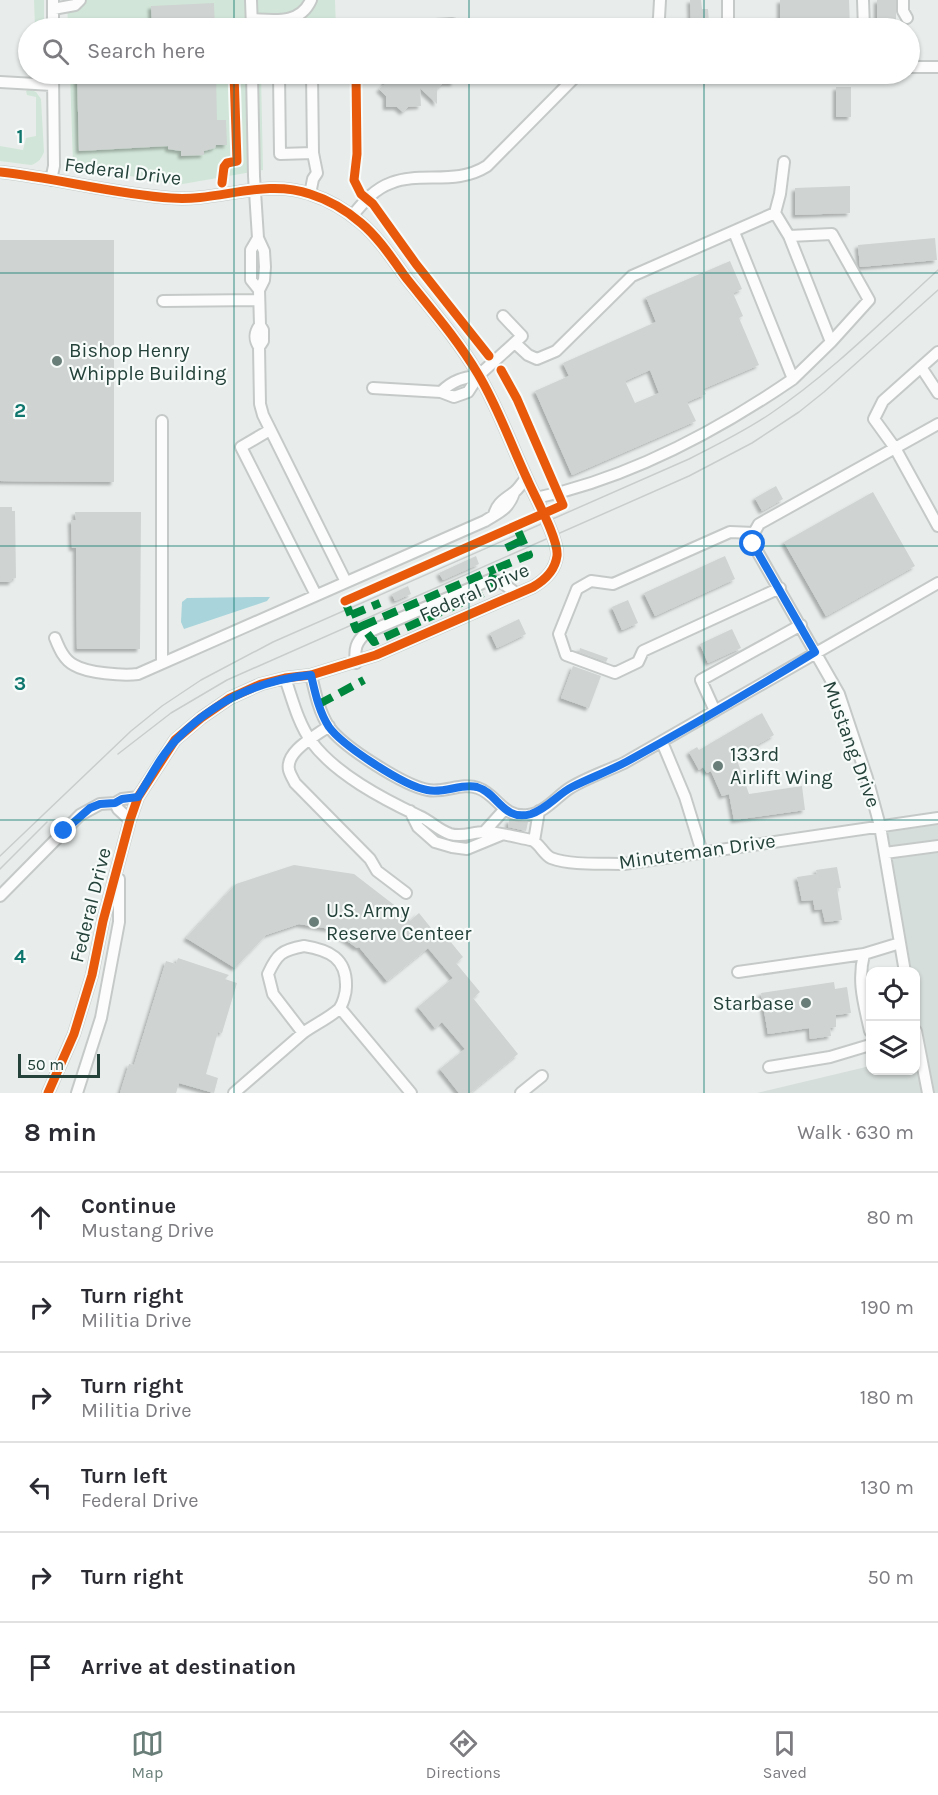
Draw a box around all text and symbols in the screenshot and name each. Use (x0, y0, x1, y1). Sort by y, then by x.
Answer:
search box (18, 18, 920, 84)
icon: search (39, 35, 72, 68)
text: Search here (87, 38, 205, 64)
text: 1 (16, 125, 24, 148)
street label: Federal Drive (63, 153, 183, 190)
place label: Bishop Henry Whipple Building (69, 339, 226, 385)
marker: Bishop Henry Whipple Building (50, 354, 64, 368)
text: 2 (14, 399, 26, 422)
route start (739, 530, 765, 556)
street label: Federal Drive (416, 558, 533, 627)
text: 3 (14, 672, 26, 695)
street label: Mustang Drive (818, 678, 885, 811)
place label: 133rd Airlift Wing (730, 743, 833, 789)
marker: 133rd Airlift Wing (711, 759, 725, 773)
route end (50, 817, 76, 843)
street label: Minuteman Drive (617, 829, 777, 874)
street label: Federal Drive (65, 845, 116, 965)
place label: U.S. Army Reserve Centeer (326, 899, 472, 945)
marker: U.S. Army Reserve Centeer (307, 915, 321, 929)
text: 4 (14, 945, 26, 968)
map controls (866, 967, 920, 1075)
button: locate (866, 967, 920, 1021)
place label: Starbase (713, 992, 794, 1015)
marker: Starbase (799, 996, 813, 1010)
button: layers (866, 1021, 920, 1075)
scale bar (18, 1051, 100, 1078)
text: 50 m (27, 1055, 64, 1074)
text: 8 min (24, 1117, 97, 1148)
text: Walk · 630 m (797, 1121, 914, 1144)
text: Continue (81, 1193, 176, 1219)
icon: ahead (24, 1201, 57, 1234)
text: 80 m (866, 1206, 914, 1229)
text: Mustang Drive (81, 1219, 214, 1242)
text: Turn right (81, 1283, 184, 1309)
icon: right (24, 1291, 57, 1324)
text: 190 m (860, 1296, 914, 1319)
text: Militia Drive (81, 1309, 191, 1332)
text: Turn right (81, 1373, 184, 1399)
icon: right (24, 1381, 57, 1414)
text: 180 m (860, 1386, 914, 1409)
text: Militia Drive (81, 1399, 191, 1422)
text: Turn left (81, 1463, 168, 1489)
icon: left (24, 1471, 57, 1504)
text: 130 m (860, 1476, 914, 1499)
text: Federal Drive (81, 1489, 199, 1512)
icon: right (24, 1561, 57, 1594)
text: Turn right (81, 1564, 184, 1590)
text: 50 m (867, 1566, 914, 1589)
icon: arrive (24, 1651, 57, 1684)
text: Arrive at destination (81, 1654, 296, 1680)
tab: Map (131, 1727, 164, 1782)
tab: Directions (426, 1727, 501, 1782)
tab: Saved (763, 1727, 807, 1782)

